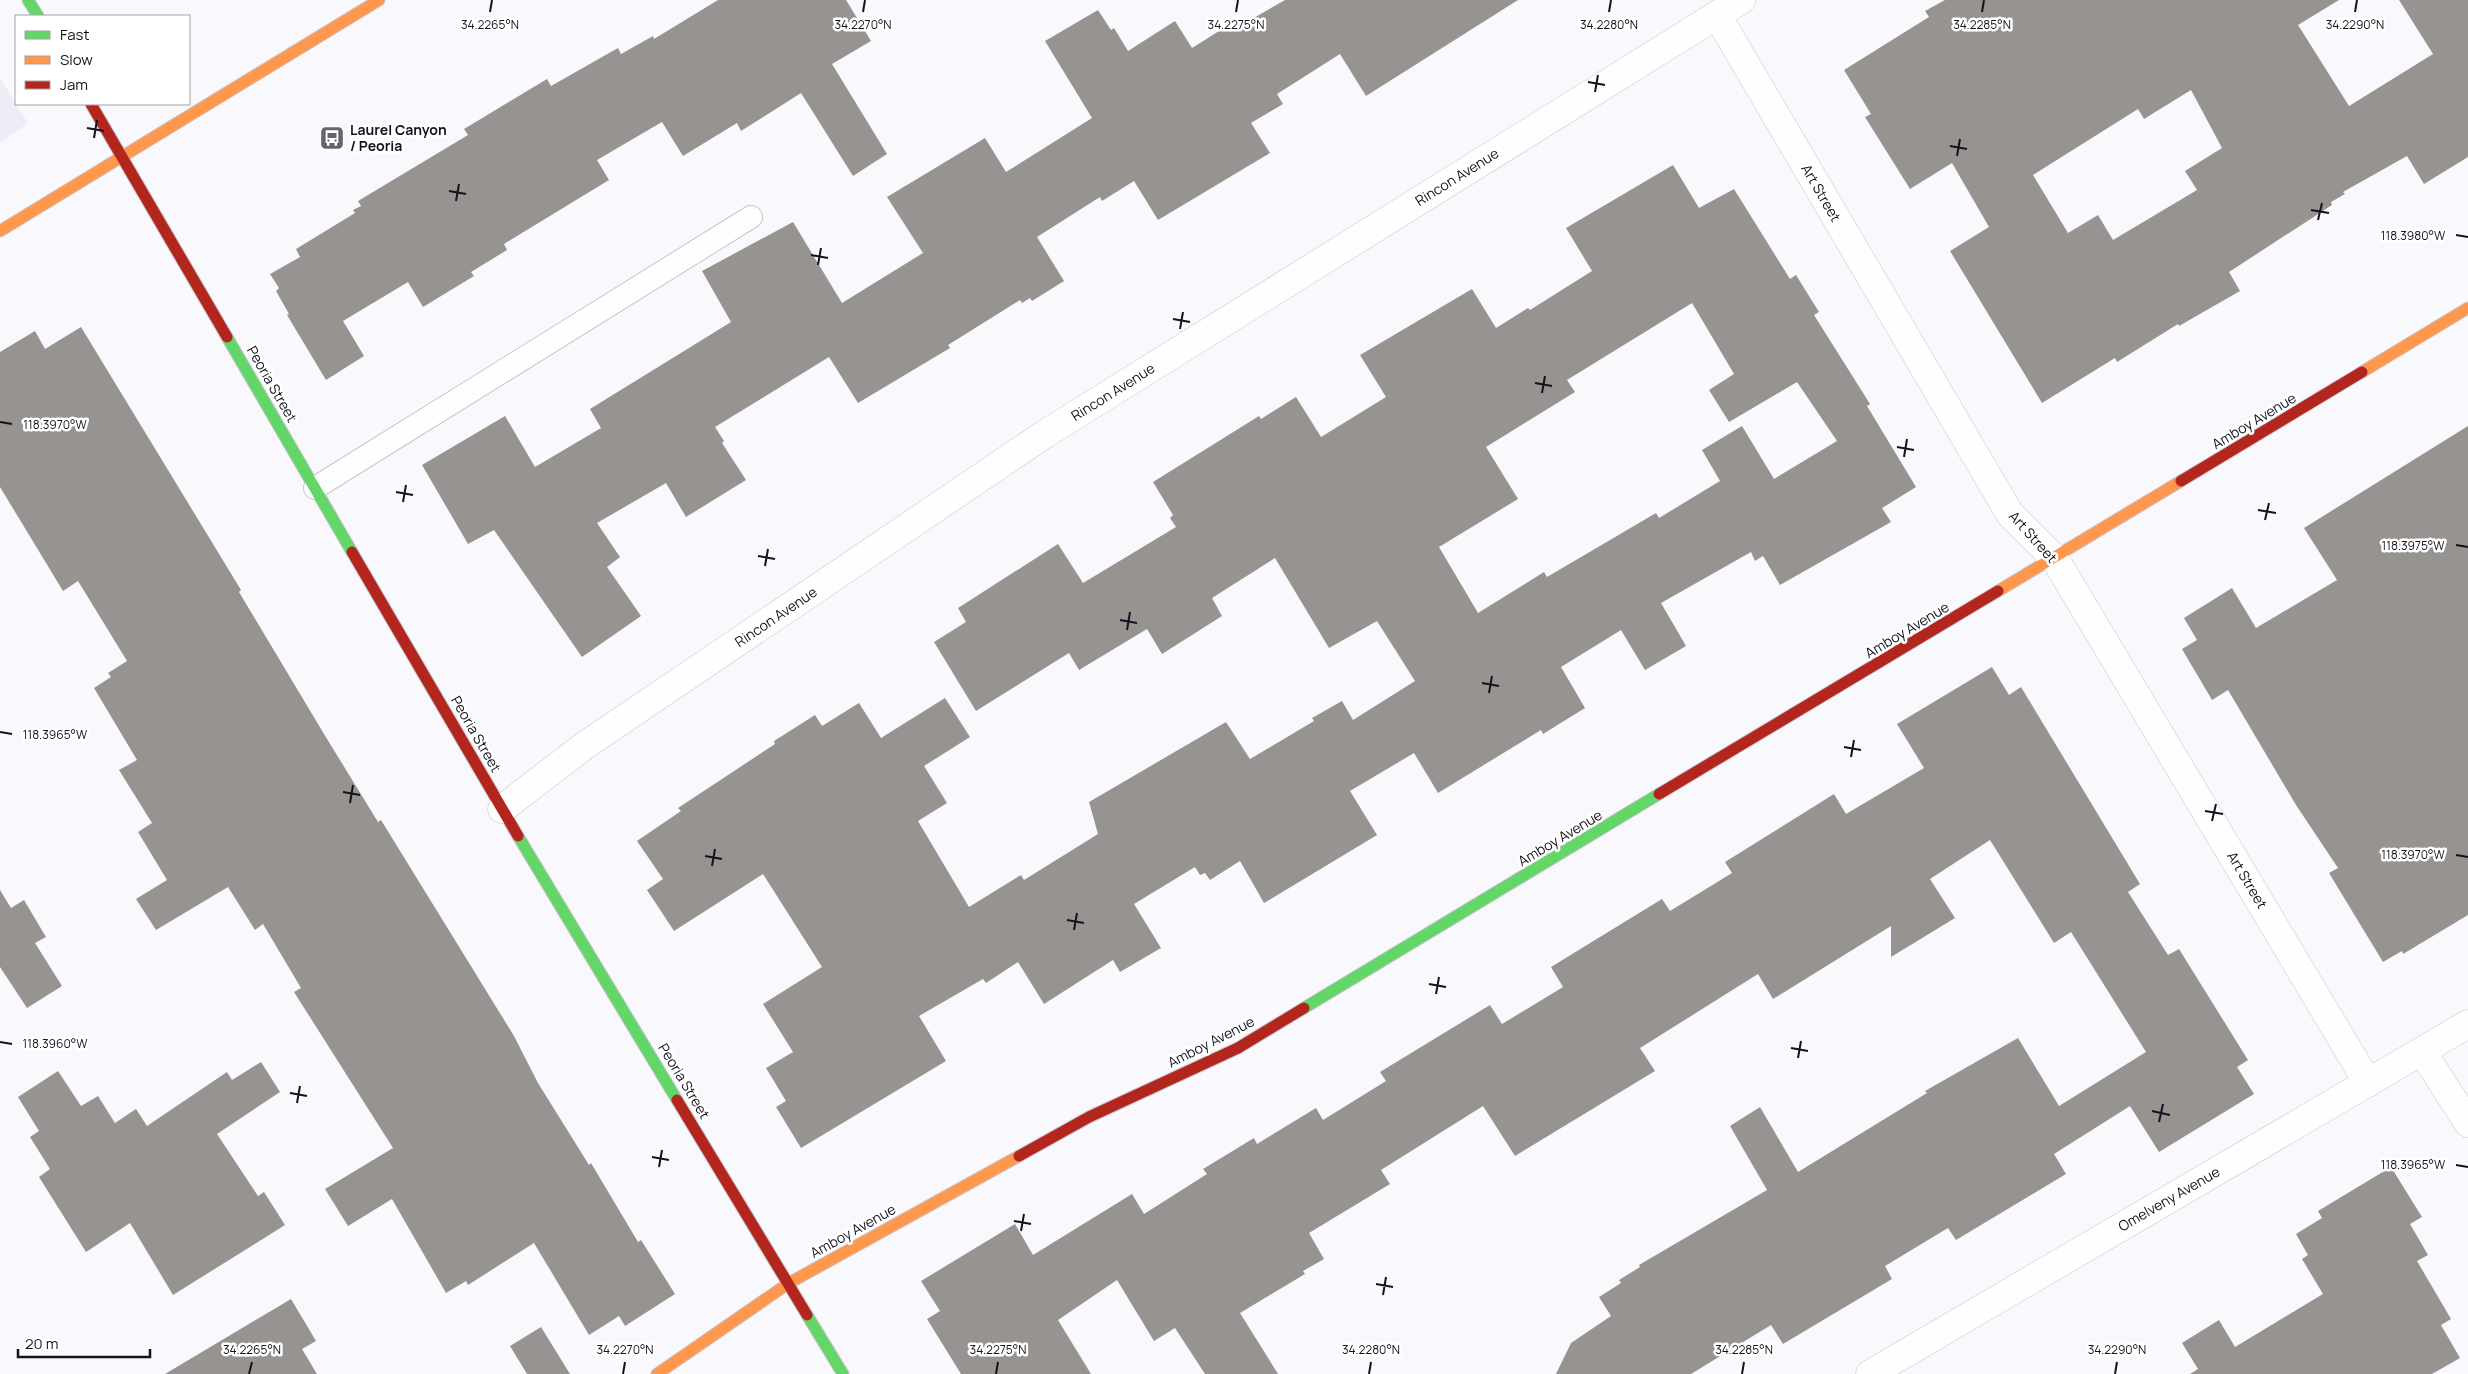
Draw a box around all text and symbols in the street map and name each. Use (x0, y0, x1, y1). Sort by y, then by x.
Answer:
legend (15, 15, 190, 105)
text: 34.2265°N (461, 16, 519, 33)
text: 34.2270°N (834, 16, 892, 33)
text: 34.2275°N (1208, 16, 1264, 33)
text: 34.2280°N (1580, 16, 1638, 33)
text: 34.2285°N (1953, 16, 2011, 33)
text: 34.2290°N (2326, 16, 2384, 33)
text: Fast (60, 24, 89, 45)
text: Slow (60, 49, 93, 70)
text: Jam (60, 74, 88, 95)
place label: Laurel Canyon / Peoria (350, 120, 447, 155)
bus stop icon: Laurel Canyon / Peoria (319, 125, 345, 151)
street label: Rincon Avenue (1411, 143, 1502, 210)
street label: Art Street (1797, 161, 1846, 225)
text: 118.3980°W (2381, 227, 2446, 244)
street label: Peoria Street (243, 342, 302, 426)
street label: Rincon Avenue (1067, 358, 1158, 425)
street label: Amboy Avenue (2208, 388, 2299, 453)
text: 118.3970°W (23, 416, 87, 433)
street label: Art Street (2005, 507, 2062, 567)
text: 118.3975°W (2382, 537, 2445, 554)
street label: Rincon Avenue (731, 582, 821, 651)
street label: Amboy Avenue (1861, 597, 1952, 662)
street label: Peoria Street (447, 692, 506, 776)
text: 118.3965°W (23, 726, 88, 743)
street label: Amboy Avenue (1514, 805, 1605, 870)
text: 118.3970°W (2381, 846, 2445, 863)
street label: Art Street (2223, 848, 2272, 912)
street label: Amboy Avenue (1164, 1011, 1257, 1072)
text: 118.3960°W (23, 1035, 88, 1052)
street label: Peoria Street (654, 1039, 715, 1122)
text: 118.3965°W (2381, 1156, 2446, 1173)
street label: Omelveny Avenue (2114, 1162, 2223, 1235)
street label: Amboy Avenue (807, 1199, 899, 1262)
scale bar (18, 1326, 150, 1358)
text: 20 m (25, 1333, 58, 1354)
text: 34.2265°N (223, 1341, 281, 1358)
text: 34.2270°N (596, 1341, 654, 1358)
text: 34.2275°N (970, 1341, 1026, 1358)
text: 34.2280°N (1342, 1341, 1400, 1358)
text: 34.2285°N (1715, 1341, 1773, 1358)
text: 34.2290°N (2088, 1341, 2146, 1358)

